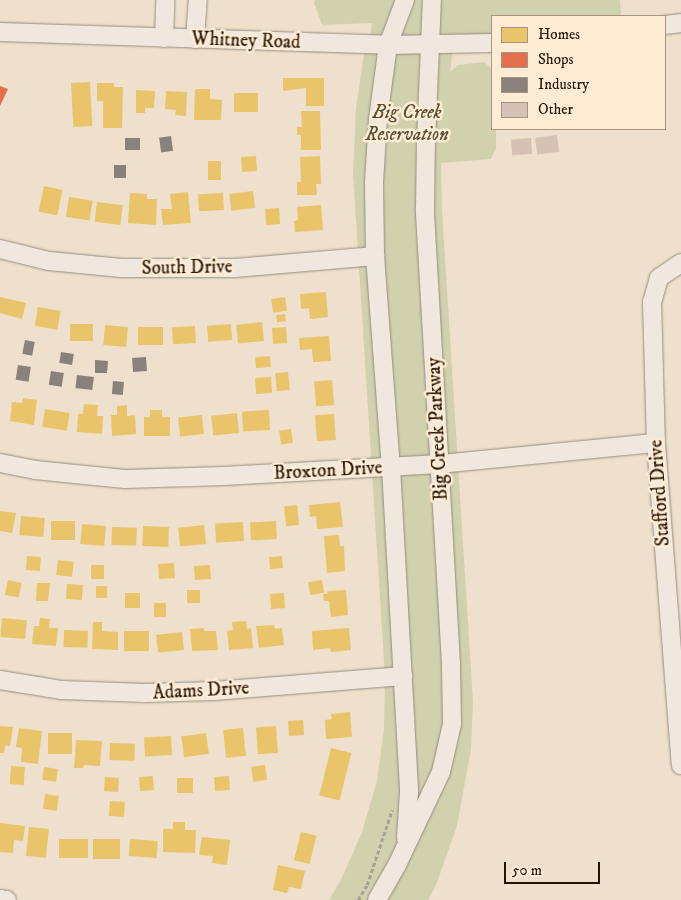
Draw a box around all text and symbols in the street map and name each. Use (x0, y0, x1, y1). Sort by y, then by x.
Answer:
legend (491, 15, 666, 130)
text: Homes (538, 25, 580, 44)
street label: Whitney Road (191, 28, 301, 54)
text: Shops (538, 50, 574, 69)
text: Industry (538, 75, 589, 94)
text: Other (538, 100, 573, 119)
park label: Big Creek Reservation (365, 102, 449, 146)
street label: South Drive (141, 256, 233, 280)
street label: Big Creek Parkway (423, 357, 453, 501)
street label: Stafford Drive (645, 439, 675, 547)
street label: Broxton Drive (273, 457, 383, 485)
street label: Adams Drive (152, 677, 250, 705)
scale bar (506, 852, 602, 884)
text: 50 m (512, 861, 542, 880)

